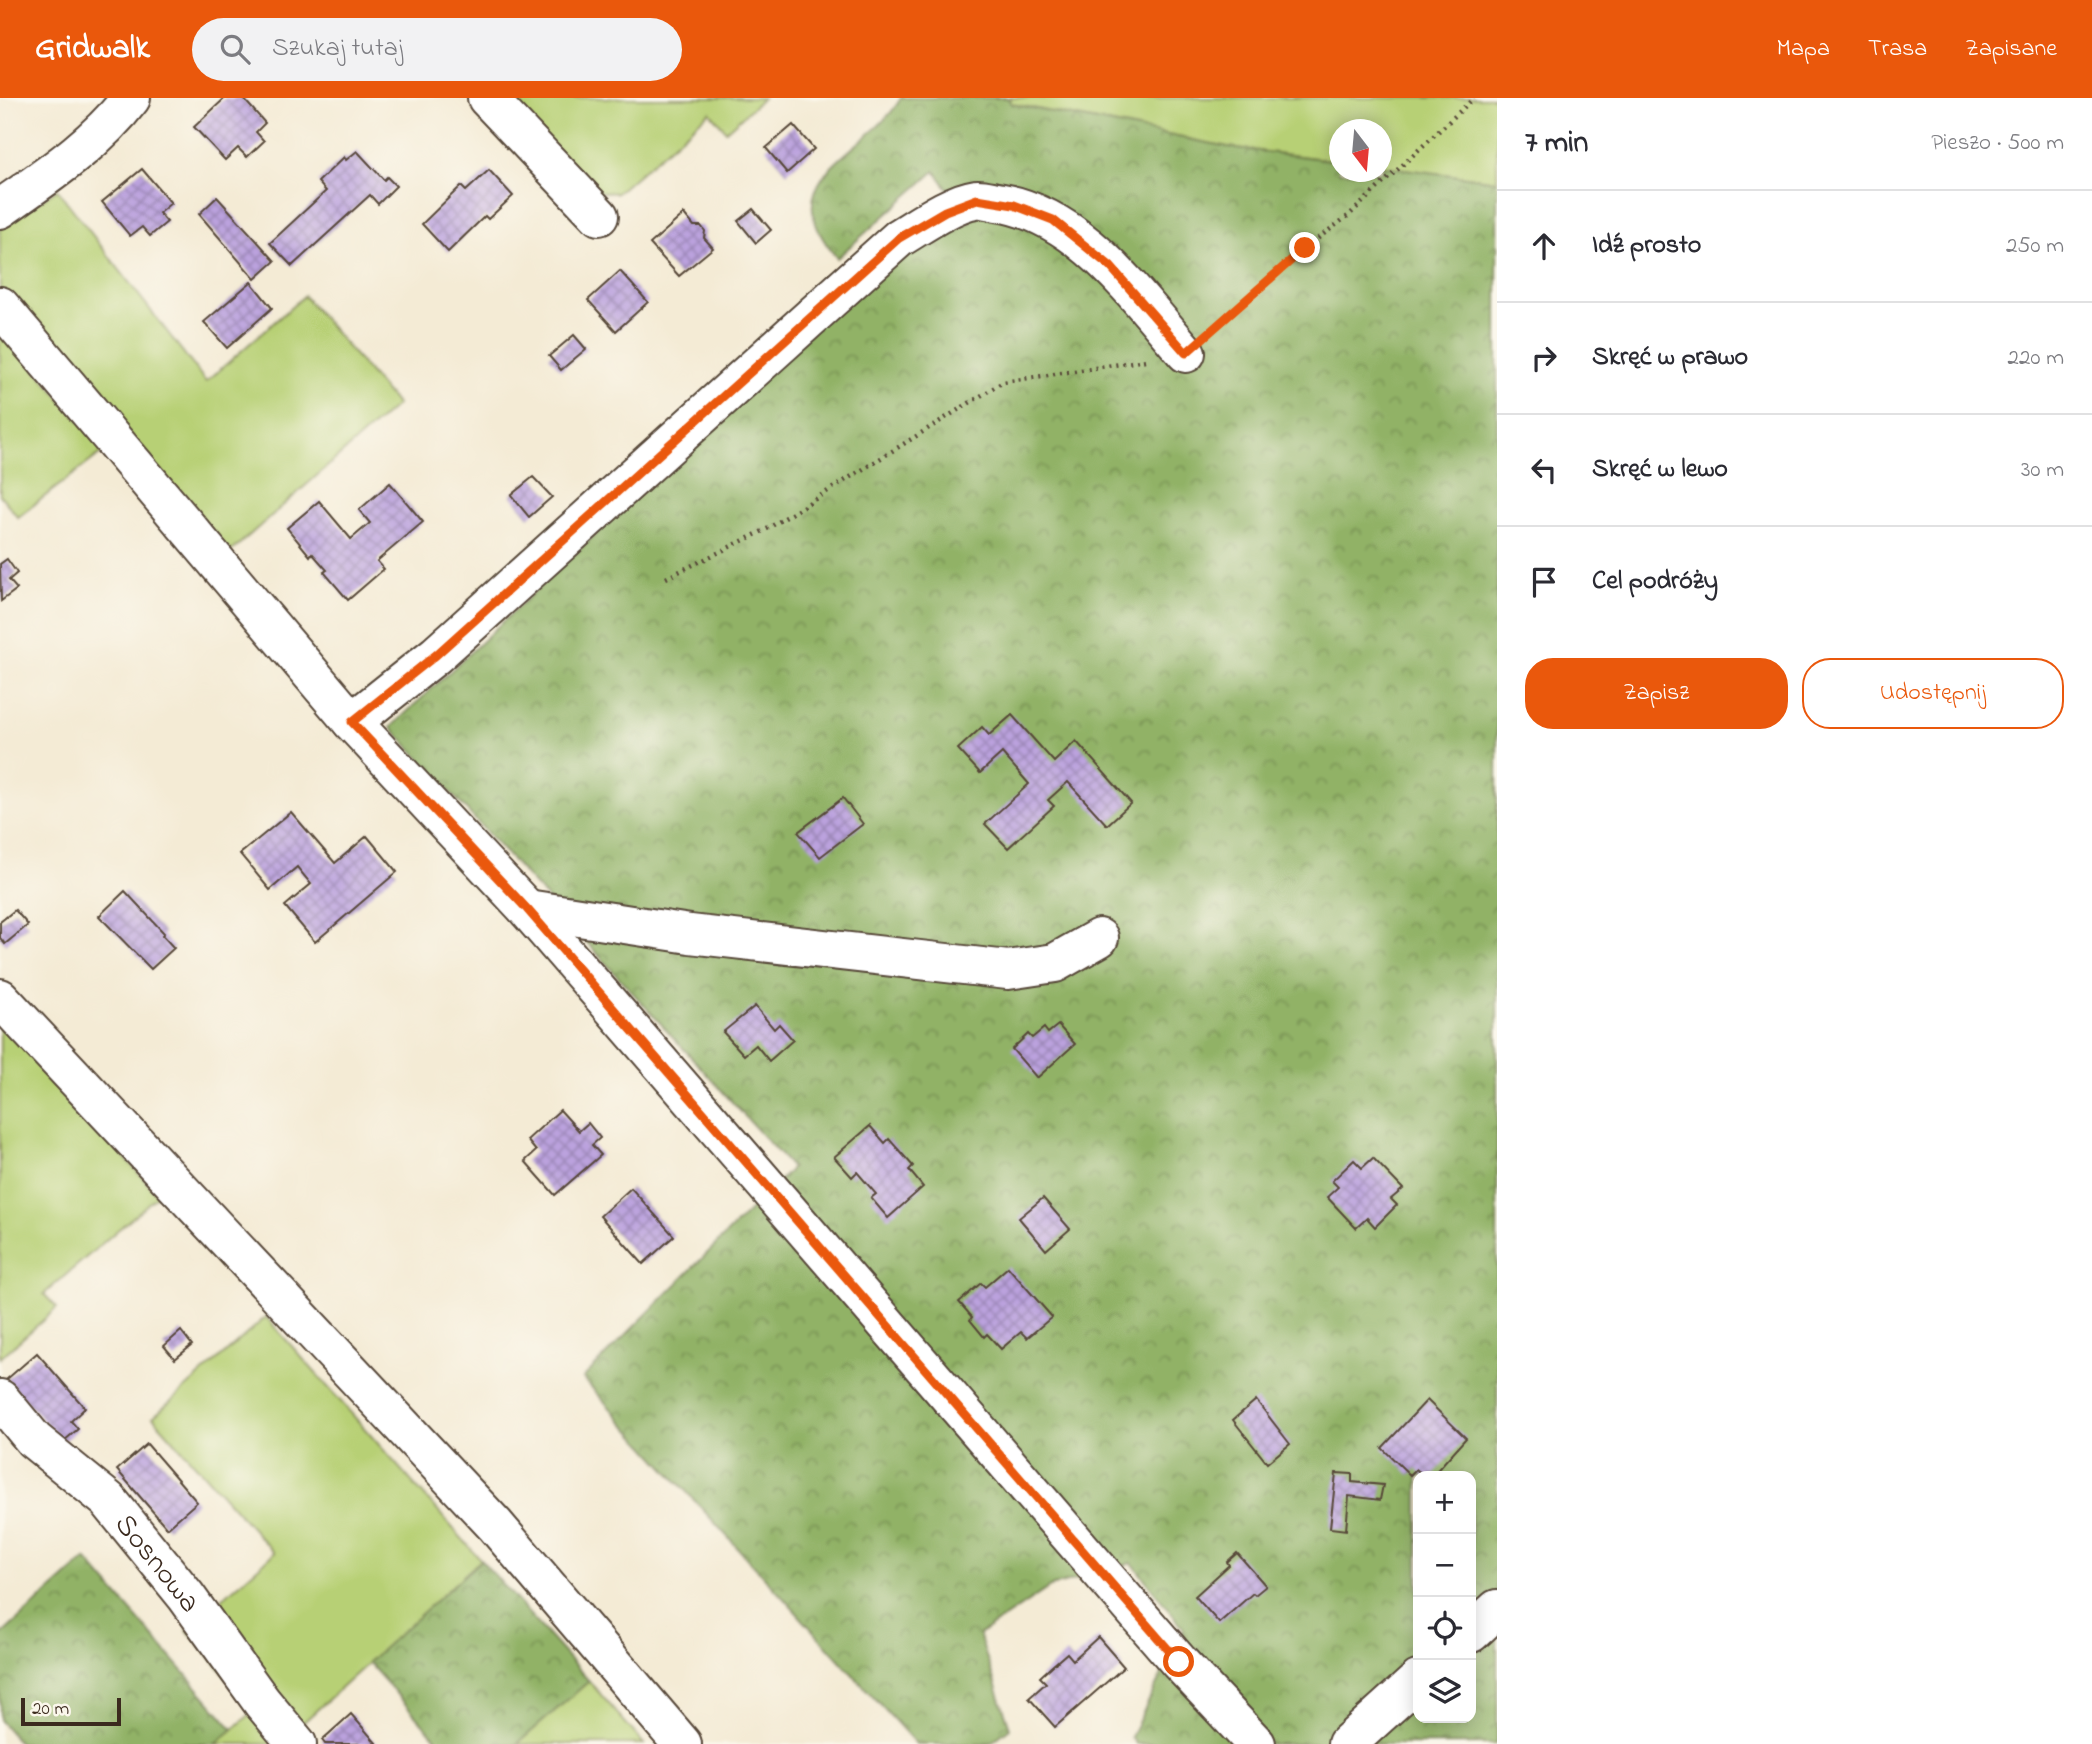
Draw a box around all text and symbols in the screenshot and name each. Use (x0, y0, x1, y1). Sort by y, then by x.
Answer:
search box (192, 18, 682, 81)
text: Gridwalk (35, 25, 150, 73)
icon: search (216, 30, 254, 68)
text: Szukaj tutaj (272, 30, 403, 68)
text: Mapa (1776, 32, 1830, 67)
text: Trasa (1868, 32, 1927, 67)
text: Zapisane (1965, 32, 2057, 67)
north arrow (1329, 119, 1392, 182)
text: 7 min (1525, 122, 1588, 166)
text: Pieszo · 500 m (1931, 127, 2064, 160)
icon: ahead (1525, 227, 1563, 265)
text: Idź prosto (1592, 227, 1701, 265)
text: 250 m (2006, 230, 2064, 263)
route end (1289, 232, 1320, 263)
icon: right (1525, 339, 1563, 377)
text: Skręć w prawo (1592, 339, 1748, 377)
text: 220 m (2008, 342, 2064, 375)
icon: left (1525, 451, 1563, 489)
text: Skręć w lewo (1592, 451, 1728, 489)
text: 30 m (2021, 454, 2064, 487)
icon: arrive (1525, 563, 1563, 601)
text: Cel podróży (1592, 563, 1718, 601)
button: Zapisz (1525, 658, 1788, 729)
button: Udostępnij (1802, 658, 2064, 729)
map controls (1413, 1471, 1476, 1723)
button: + (1413, 1471, 1476, 1534)
street label: Sosnowa (103, 1505, 210, 1623)
button: − (1413, 1534, 1476, 1597)
button: locate (1413, 1597, 1476, 1660)
route start (1163, 1646, 1194, 1677)
button: layers (1413, 1660, 1476, 1723)
scale bar (21, 1695, 121, 1727)
text: 20 m (32, 1696, 69, 1723)

